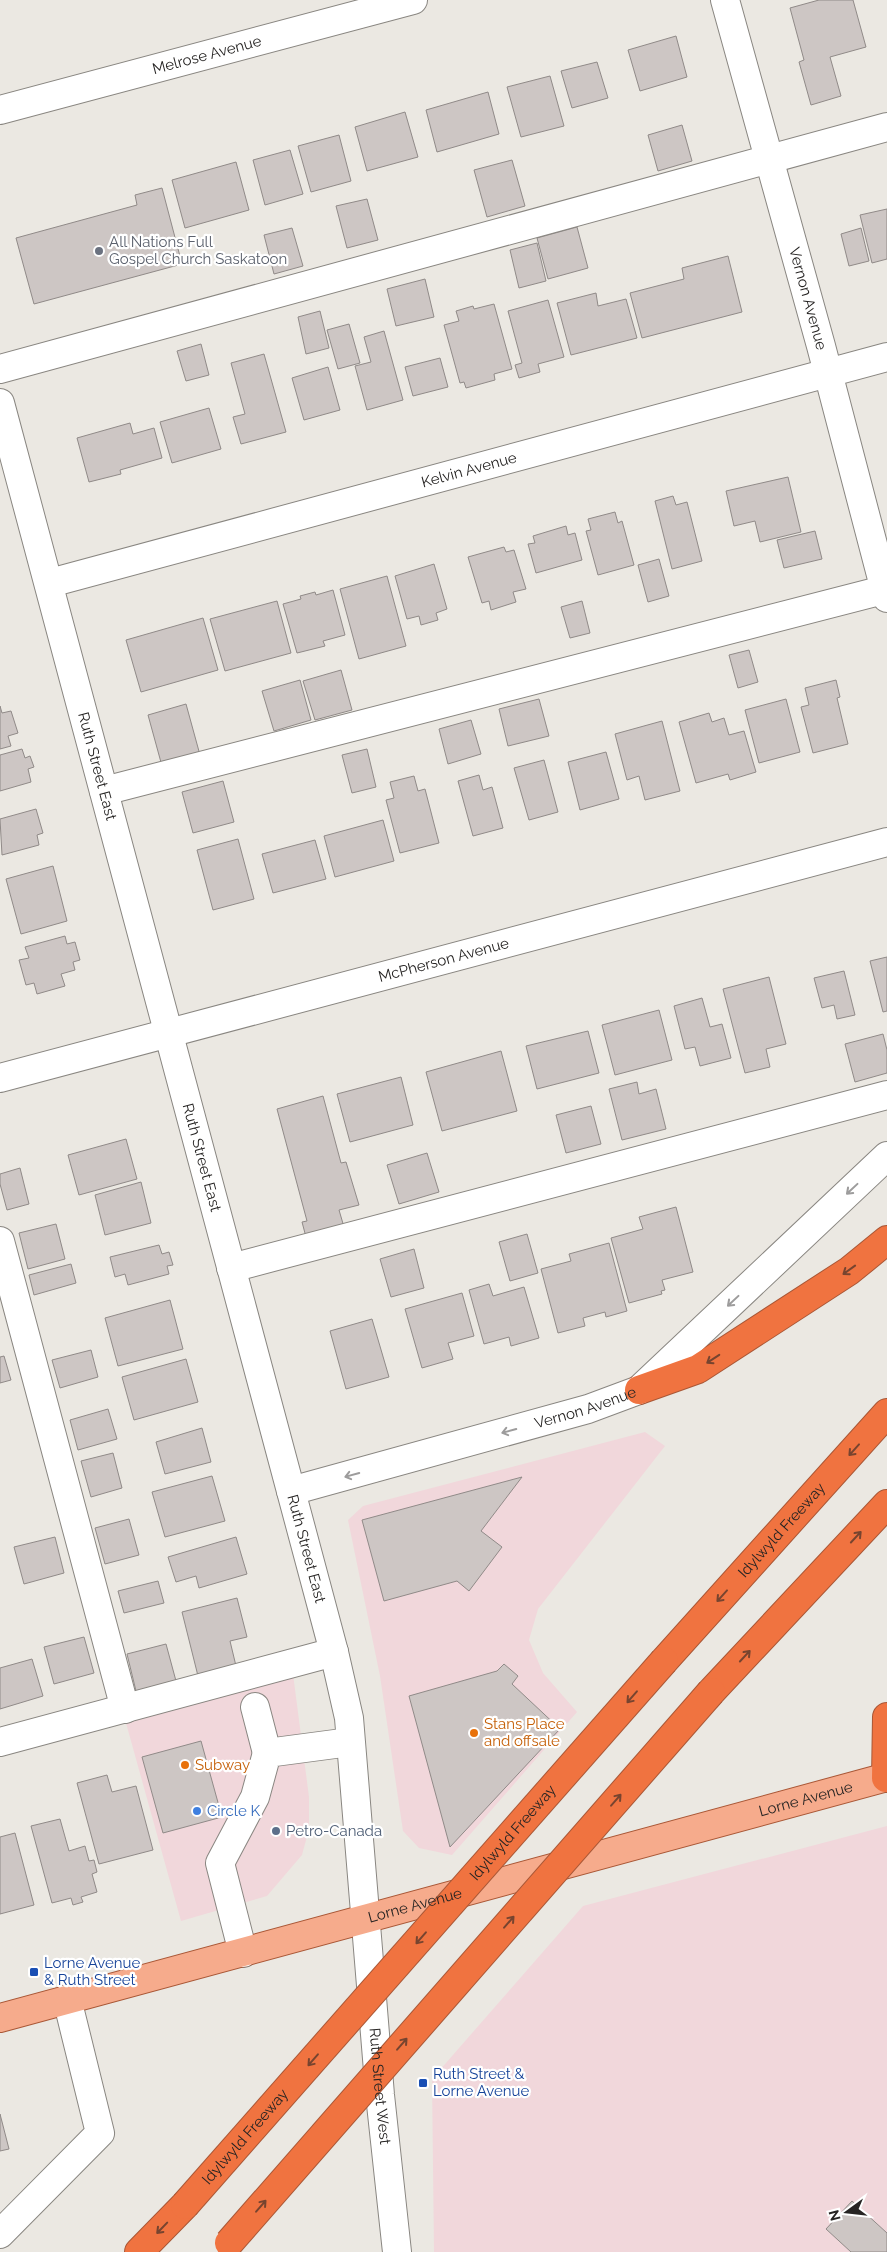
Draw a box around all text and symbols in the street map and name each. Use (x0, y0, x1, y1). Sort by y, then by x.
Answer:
street label: Melrose Avenue (150, 32, 263, 78)
place label: All Nations Full Gospel Church Saskatoon (109, 233, 287, 268)
marker: All Nations Full Gospel Church Saskatoon (93, 245, 105, 257)
street label: Vernon Avenue (785, 245, 831, 352)
street label: Kelvin Avenue (419, 448, 519, 491)
street label: Ruth Street East (74, 710, 120, 822)
street label: McPherson Avenue (376, 934, 511, 986)
street label: Ruth Street East (179, 1101, 225, 1214)
one-way arrow (845, 1183, 858, 1195)
one-way arrow (842, 1265, 856, 1275)
one-way arrow (727, 1295, 740, 1307)
one-way arrow (707, 1355, 721, 1365)
street label: Vernon Avenue (533, 1383, 639, 1432)
one-way arrow (501, 1427, 517, 1437)
one-way arrow (849, 1443, 860, 1456)
one-way arrow (345, 1470, 361, 1480)
street label: Idylwyld Freeway (734, 1479, 829, 1581)
street label: Ruth Street East (283, 1493, 329, 1605)
one-way arrow (850, 1531, 862, 1544)
one-way arrow (717, 1590, 728, 1603)
one-way arrow (739, 1650, 751, 1662)
one-way arrow (626, 1691, 638, 1704)
place label: Stans Place and offsale (484, 1715, 565, 1750)
marker: Stans Place and offsale (468, 1727, 480, 1739)
place label: Subway (195, 1756, 250, 1774)
marker: Subway (179, 1759, 191, 1771)
street label: Lorne Avenue (757, 1778, 855, 1820)
street label: Idylwyld Freeway (466, 1781, 560, 1884)
one-way arrow (611, 1794, 622, 1807)
place label: Circle K (207, 1802, 261, 1820)
marker: Circle K (191, 1805, 203, 1817)
place label: Petro-Canada (286, 1822, 382, 1840)
marker: Petro-Canada (270, 1825, 282, 1837)
street label: Lorne Avenue (366, 1884, 464, 1927)
one-way arrow (504, 1916, 515, 1929)
one-way arrow (415, 1931, 426, 1944)
place label: Lorne Avenue & Ruth Street (44, 1954, 141, 1989)
marker: Lorne Avenue & Ruth Street (28, 1966, 40, 1978)
street label: Ruth Street West (366, 2027, 394, 2145)
one-way arrow (396, 2038, 408, 2051)
one-way arrow (308, 2053, 319, 2066)
place label: Ruth Street & Lorne Avenue (433, 2065, 530, 2100)
marker: Ruth Street & Lorne Avenue (417, 2077, 429, 2089)
street label: Idylwyld Freeway (198, 2085, 292, 2188)
north arrow (822, 2187, 872, 2237)
one-way arrow (255, 2200, 266, 2213)
text: N (825, 2208, 844, 2223)
one-way arrow (156, 2222, 168, 2235)

